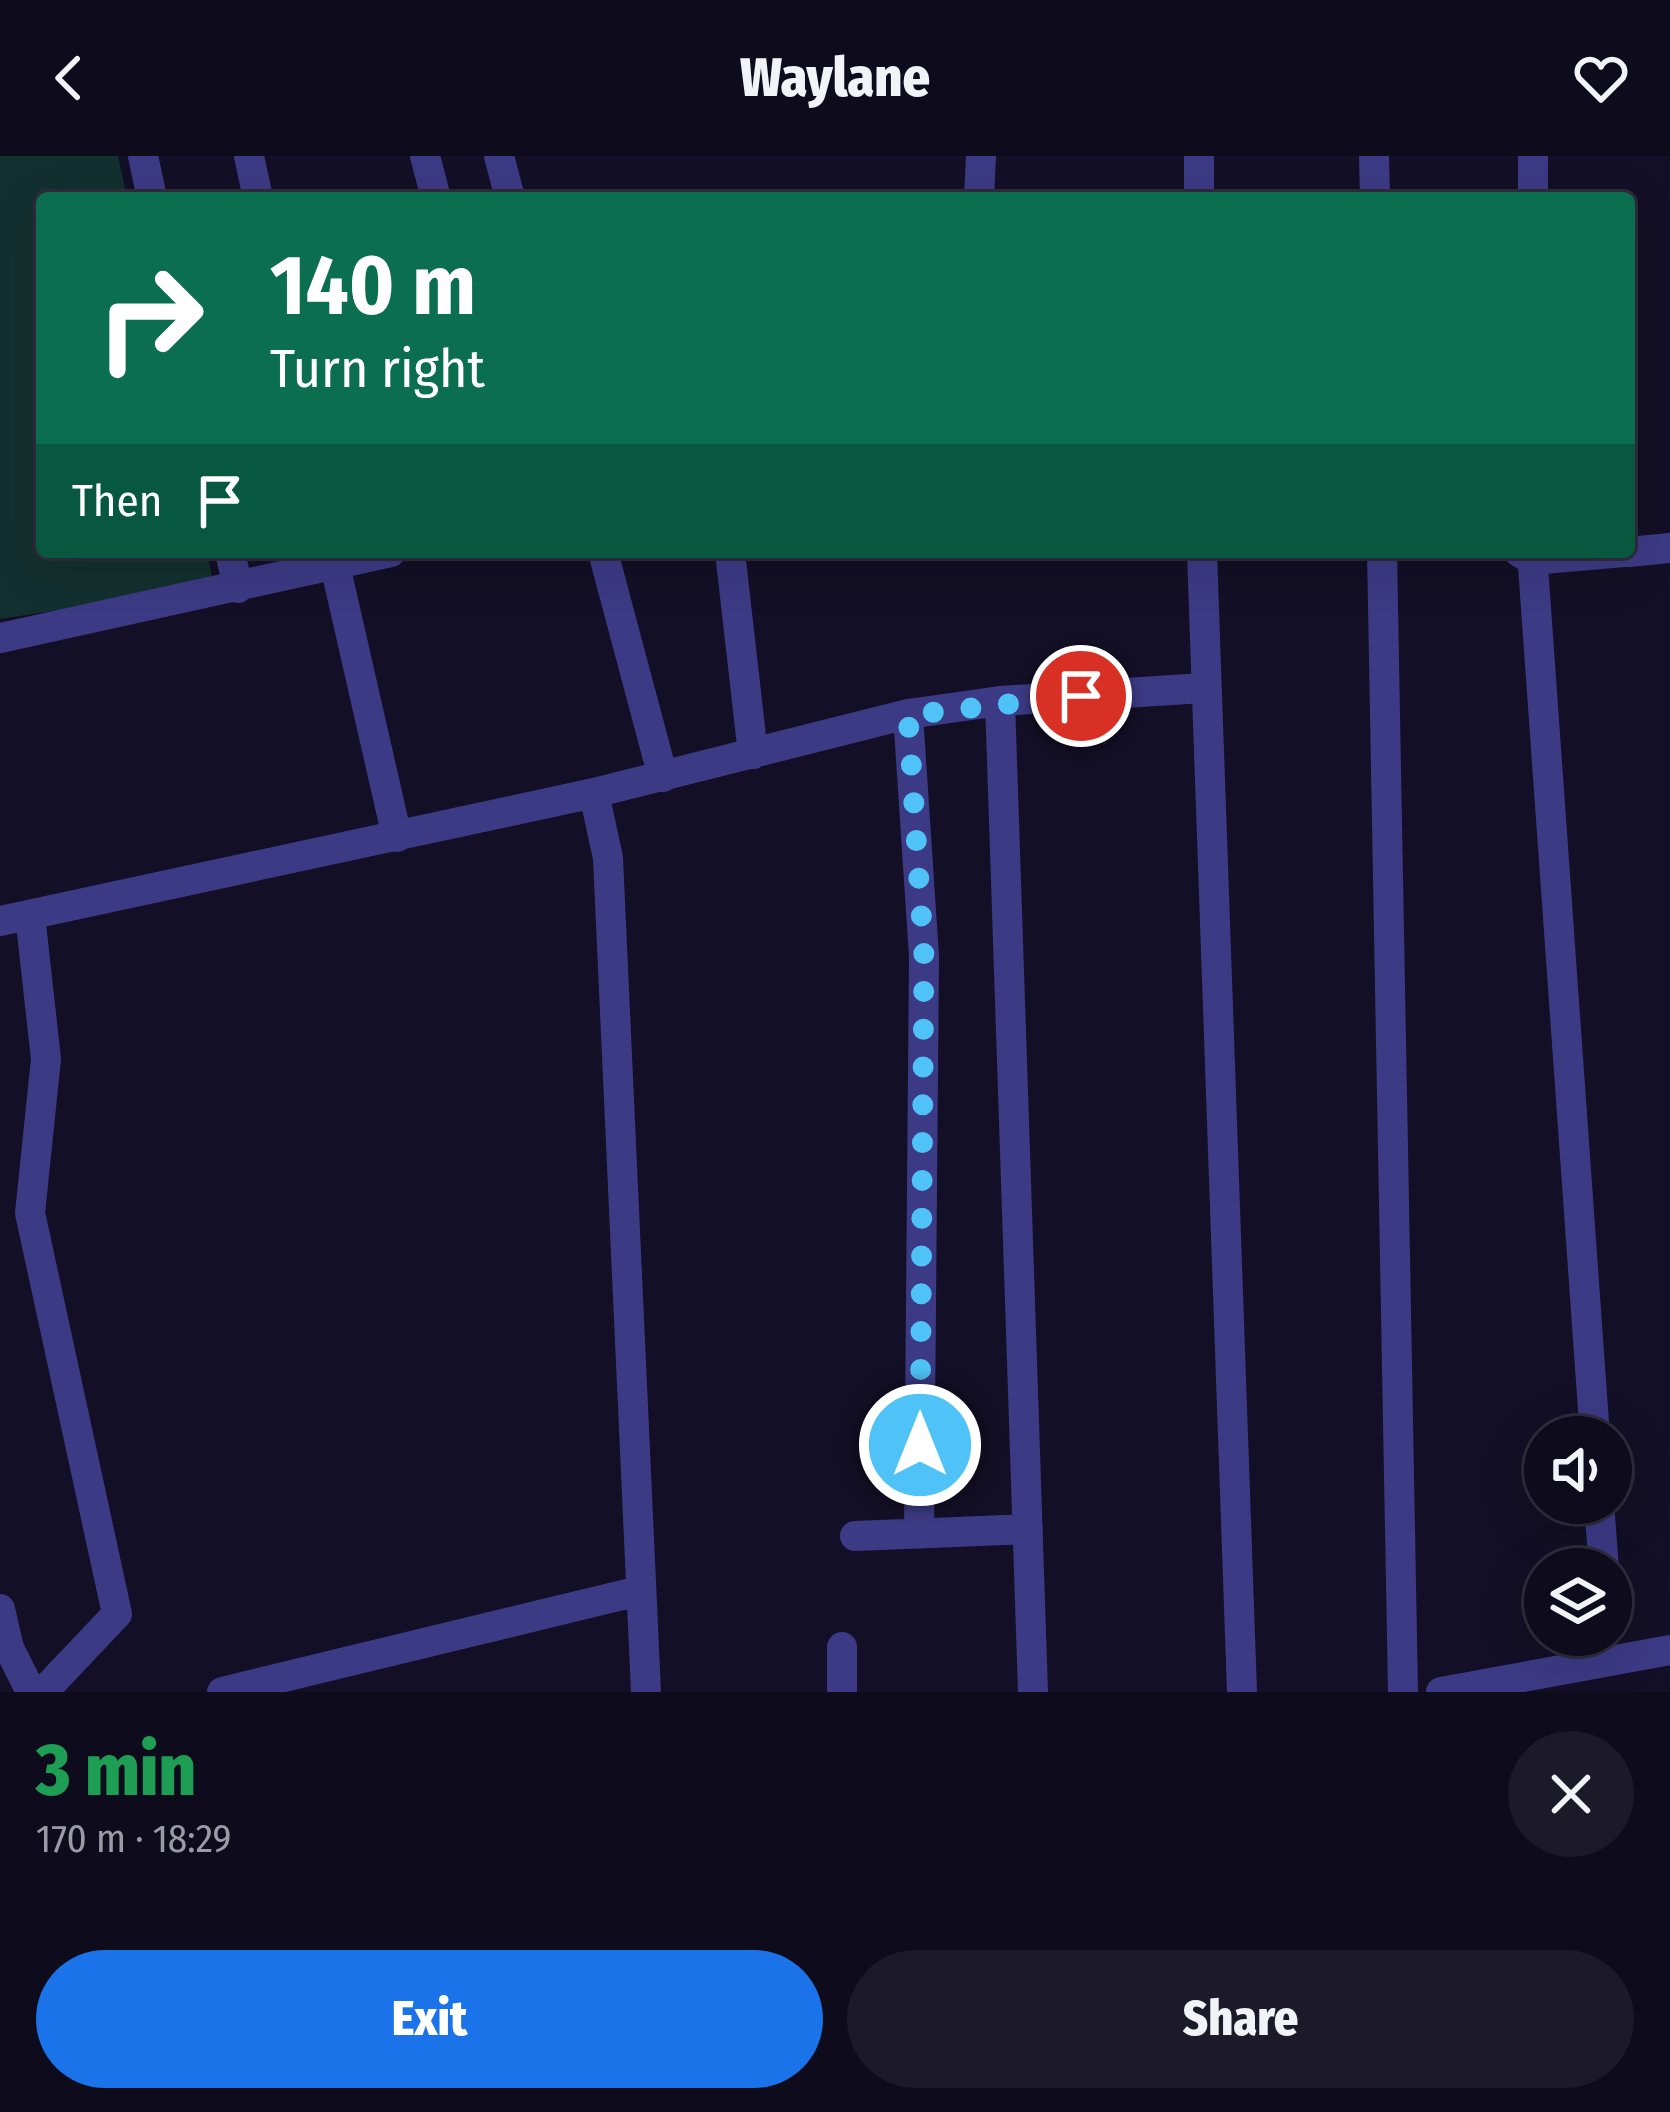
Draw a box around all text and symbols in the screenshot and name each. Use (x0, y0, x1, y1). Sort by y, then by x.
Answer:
icon: back (36, 45, 102, 111)
icon: heart (1568, 45, 1634, 111)
text: Waylane (740, 46, 930, 110)
text: 140 m (270, 235, 476, 336)
icon: right (72, 240, 228, 396)
text: Turn right (270, 337, 485, 401)
icon: arrive (187, 468, 253, 534)
text: Then (72, 474, 163, 528)
pin (1030, 645, 1132, 747)
icon: arrive (1048, 663, 1114, 729)
position arrow (857, 1382, 983, 1508)
map controls (1524, 1416, 1632, 1656)
button: sound (1524, 1416, 1632, 1524)
button: layers (1524, 1548, 1632, 1656)
text: 3 min (36, 1728, 196, 1814)
button: close (1508, 1731, 1634, 1857)
text: 170 m · 18:29 (36, 1816, 232, 1862)
button: Exit (36, 1950, 823, 2088)
button: Share (847, 1950, 1634, 2088)

